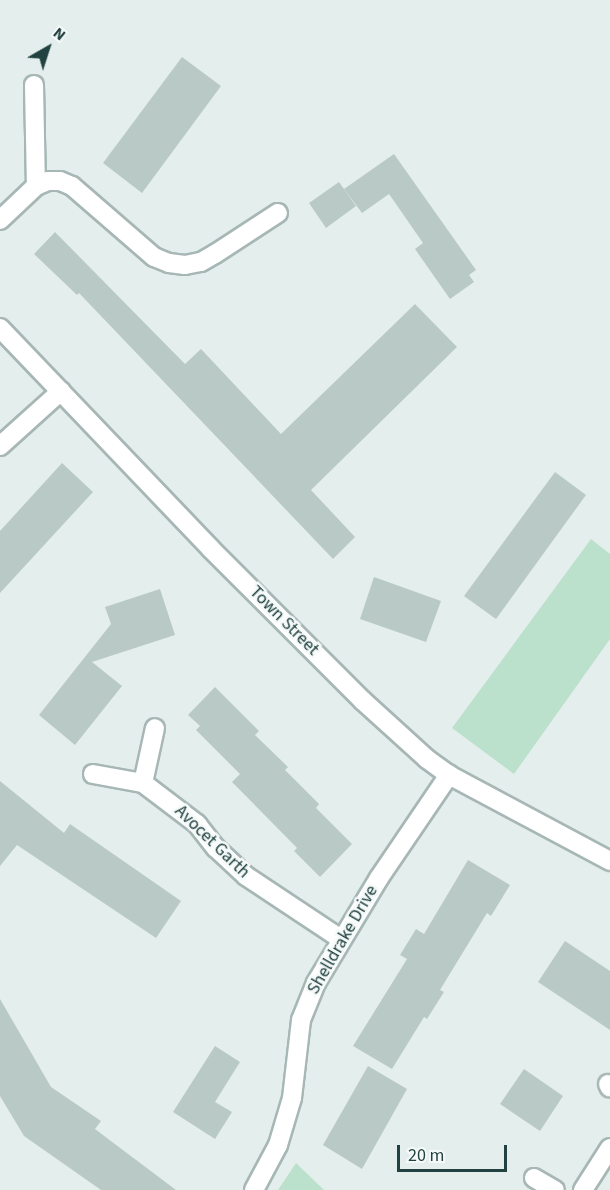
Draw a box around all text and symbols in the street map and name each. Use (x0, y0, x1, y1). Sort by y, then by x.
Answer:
north arrow (18, 18, 78, 78)
text: N (48, 22, 70, 46)
street label: Town Street (245, 582, 323, 660)
street label: Avocet Garth (170, 801, 254, 883)
street label: Shelldrake Drive (303, 882, 383, 998)
scale bar (400, 1133, 510, 1171)
text: 20 m (408, 1143, 444, 1168)

